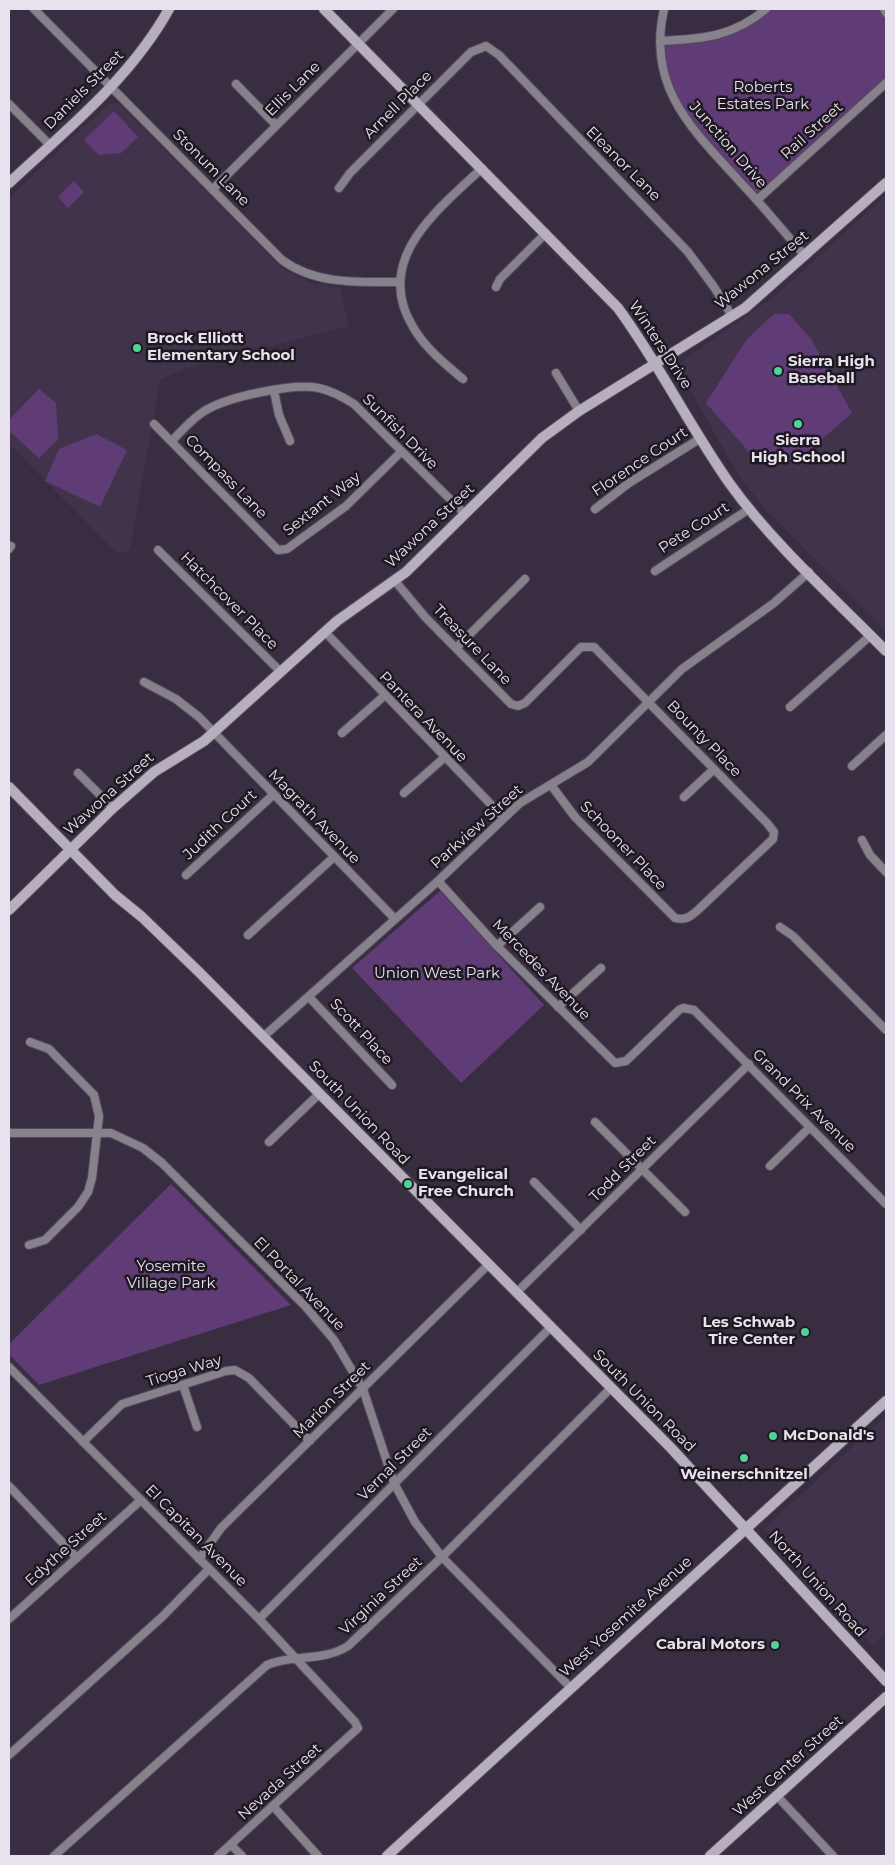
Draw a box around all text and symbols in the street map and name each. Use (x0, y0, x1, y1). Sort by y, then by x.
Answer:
street label: Daniels Street (40, 46, 128, 134)
street label: Ellis Lane (262, 58, 324, 120)
street label: Arnell Place (360, 67, 436, 143)
park label: Roberts Estates Park (717, 79, 809, 114)
street label: Junction Drive (685, 98, 771, 192)
street label: Rail Street (777, 99, 847, 163)
street label: Eleanor Lane (582, 123, 664, 205)
street label: Stonum Lane (169, 126, 253, 210)
street label: Wawona Street (712, 227, 812, 313)
street label: Winters Drive (625, 297, 695, 393)
place label: Brock Elliott Elementary School (147, 330, 295, 365)
marker: Brock Elliott Elementary School (131, 342, 143, 354)
place label: Sierra High Baseball (788, 353, 875, 388)
marker: Sierra High Baseball (772, 365, 784, 377)
street label: Sunfish Drive (359, 391, 441, 473)
marker: Sierra High School (792, 418, 804, 430)
street label: Florence Court (589, 423, 691, 501)
street label: Compass Lane (181, 431, 271, 523)
place label: Sierra High School (751, 432, 845, 467)
street label: Sextant Way (280, 468, 364, 540)
street label: Wawona Street (382, 480, 478, 572)
street label: Pete Court (655, 499, 733, 557)
street label: Hatchcover Place (176, 548, 282, 654)
street label: Treasure Lane (429, 601, 515, 689)
street label: Pantera Avenue (375, 668, 471, 766)
street label: Bounty Place (663, 697, 745, 781)
street label: Wawona Street (60, 749, 158, 839)
street label: Magrath Avenue (264, 766, 364, 868)
street label: Parkview Street (427, 781, 527, 873)
street label: Judith Court (180, 786, 260, 864)
street label: Schooner Place (576, 798, 670, 894)
street label: Mercedes Avenue (488, 916, 594, 1024)
park label: Union West Park (374, 965, 500, 983)
street label: Scott Place (326, 995, 396, 1069)
street label: Grand Prix Avenue (748, 1045, 860, 1157)
street label: South Union Road (305, 1057, 413, 1169)
street label: Todd Street (586, 1132, 660, 1206)
place label: Evangelical Free Church (418, 1166, 514, 1201)
marker: Evangelical Free Church (402, 1178, 414, 1190)
street label: El Portal Avenue (250, 1233, 348, 1335)
park label: Yosemite Village Park (127, 1258, 215, 1293)
place label: Les Schwab Tire Center (702, 1314, 795, 1349)
marker: Les Schwab Tire Center (799, 1326, 811, 1338)
street label: South Union Road (589, 1346, 699, 1456)
street label: Tioga Way (144, 1351, 224, 1391)
street label: Marion Street (290, 1358, 374, 1442)
street label: Vernal Street (354, 1423, 436, 1505)
place label: McDonald's (783, 1427, 874, 1445)
marker: McDonald's (767, 1430, 779, 1442)
marker: Weinerschnitzel (738, 1452, 750, 1464)
place label: Weinerschnitzel (680, 1466, 808, 1484)
street label: El Capitan Avenue (141, 1481, 251, 1591)
street label: Edythe Street (22, 1508, 110, 1590)
street label: North Union Road (765, 1527, 869, 1641)
street label: Virginia Street (336, 1553, 426, 1639)
street label: West Yosemite Avenue (556, 1553, 696, 1681)
place label: Cabral Motors (656, 1636, 765, 1654)
marker: Cabral Motors (769, 1639, 781, 1651)
street label: West Center Street (729, 1712, 847, 1820)
street label: Nevada Street (235, 1740, 325, 1824)

